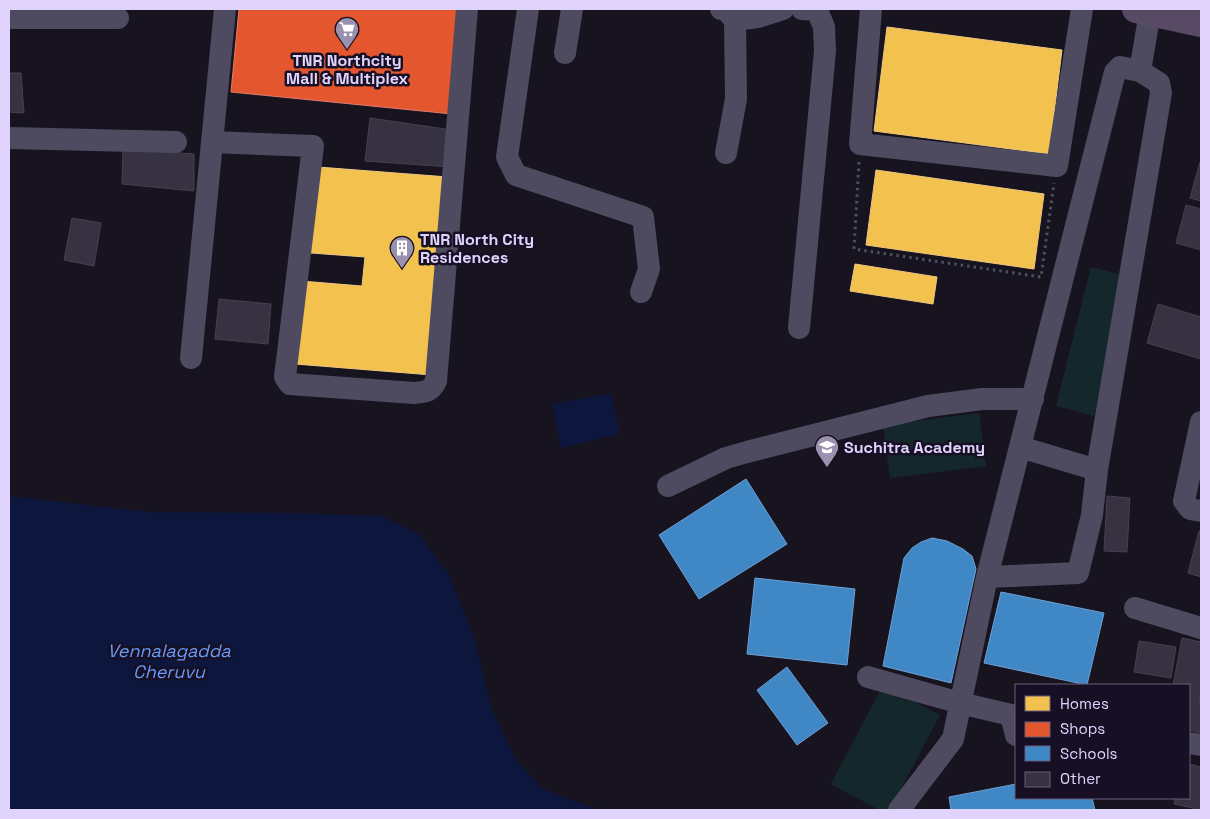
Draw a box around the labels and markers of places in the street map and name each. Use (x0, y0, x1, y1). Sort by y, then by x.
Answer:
supermarket icon: TNR Northcity Mall & Multiplex (334, 16, 360, 50)
place label: TNR Northcity Mall & Multiplex (286, 50, 408, 89)
place label: TNR North City Residences (420, 229, 534, 268)
building icon: TNR North City Residences (389, 235, 415, 269)
school or university icon: Suchitra Academy (814, 434, 840, 468)
place label: Suchitra Academy (844, 437, 985, 458)

